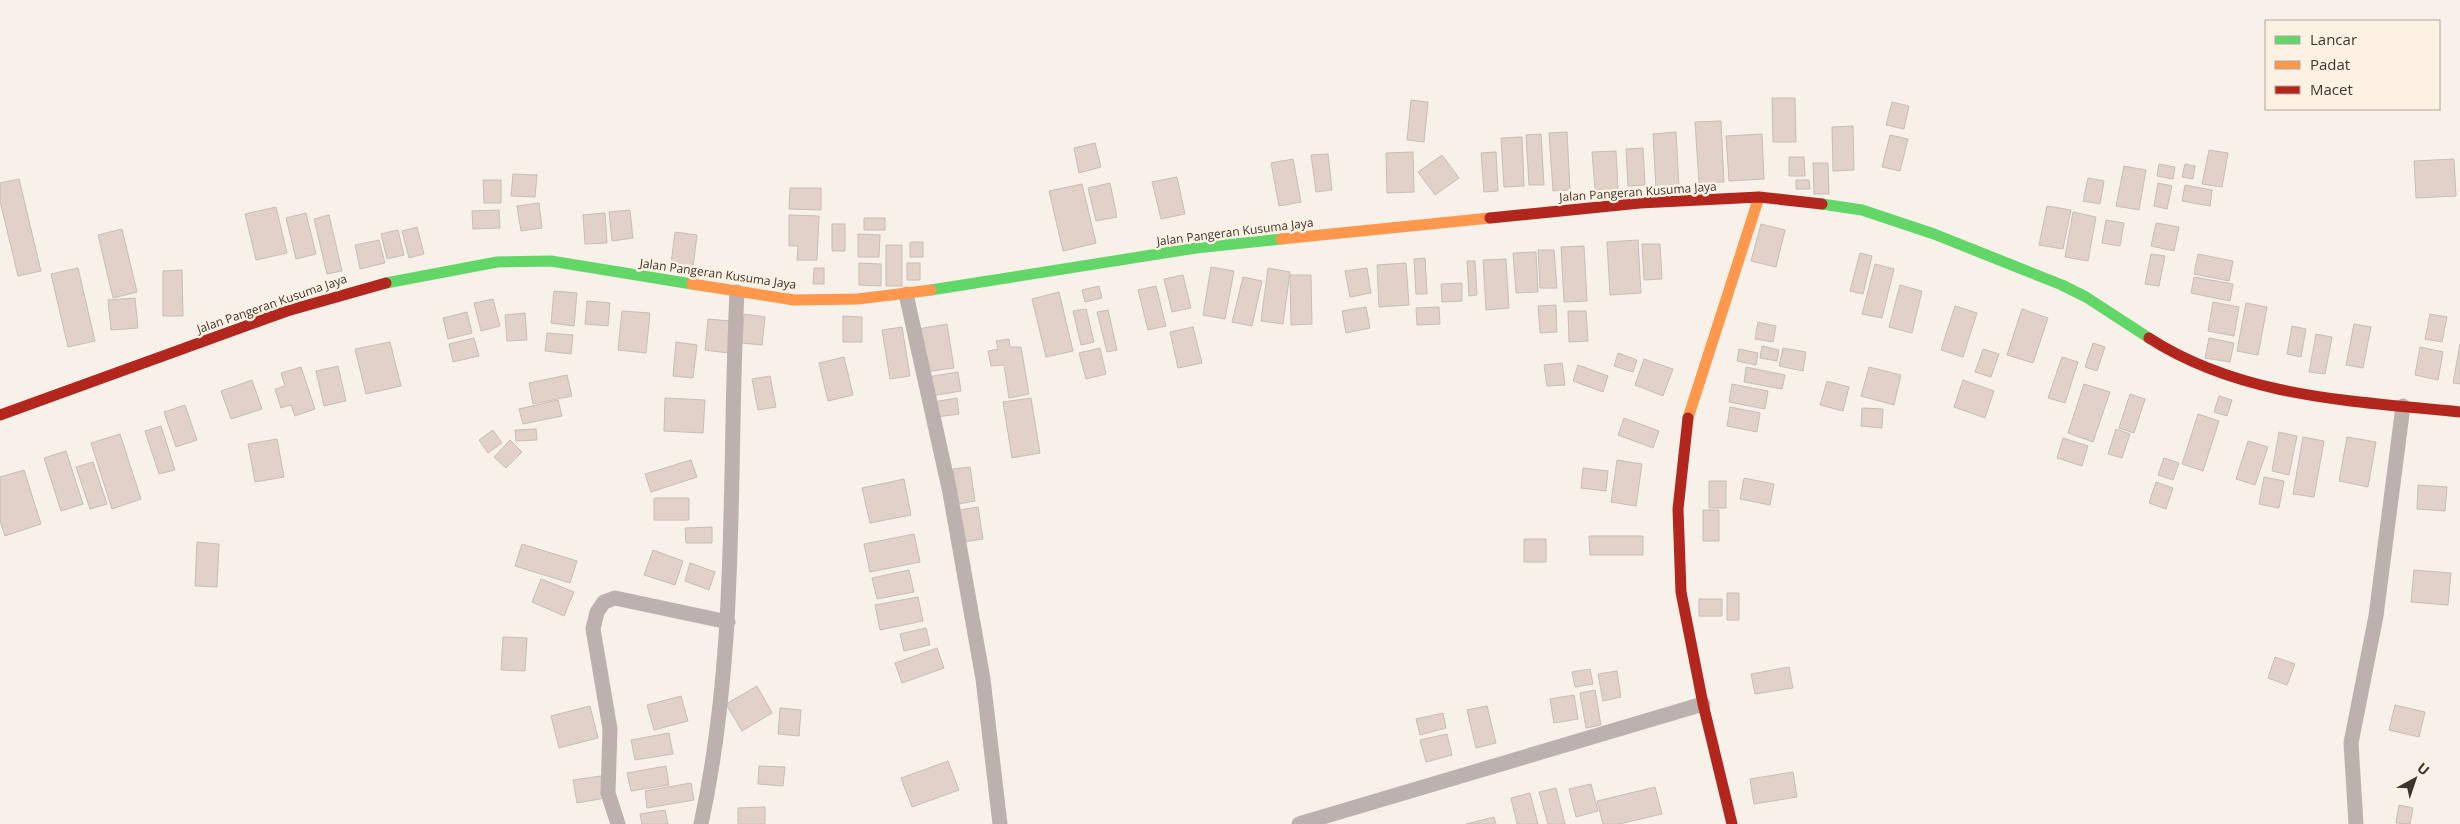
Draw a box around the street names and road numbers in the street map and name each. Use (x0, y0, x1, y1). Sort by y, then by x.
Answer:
street label: Jalan Pangeran Kusuma Jaya (1558, 178, 1717, 206)
street label: Jalan Pangeran Kusuma Jaya (1155, 213, 1314, 250)
street label: Jalan Pangeran Kusuma Jaya (638, 254, 797, 293)
street label: Jalan Pangeran Kusuma Jaya (193, 270, 349, 338)

